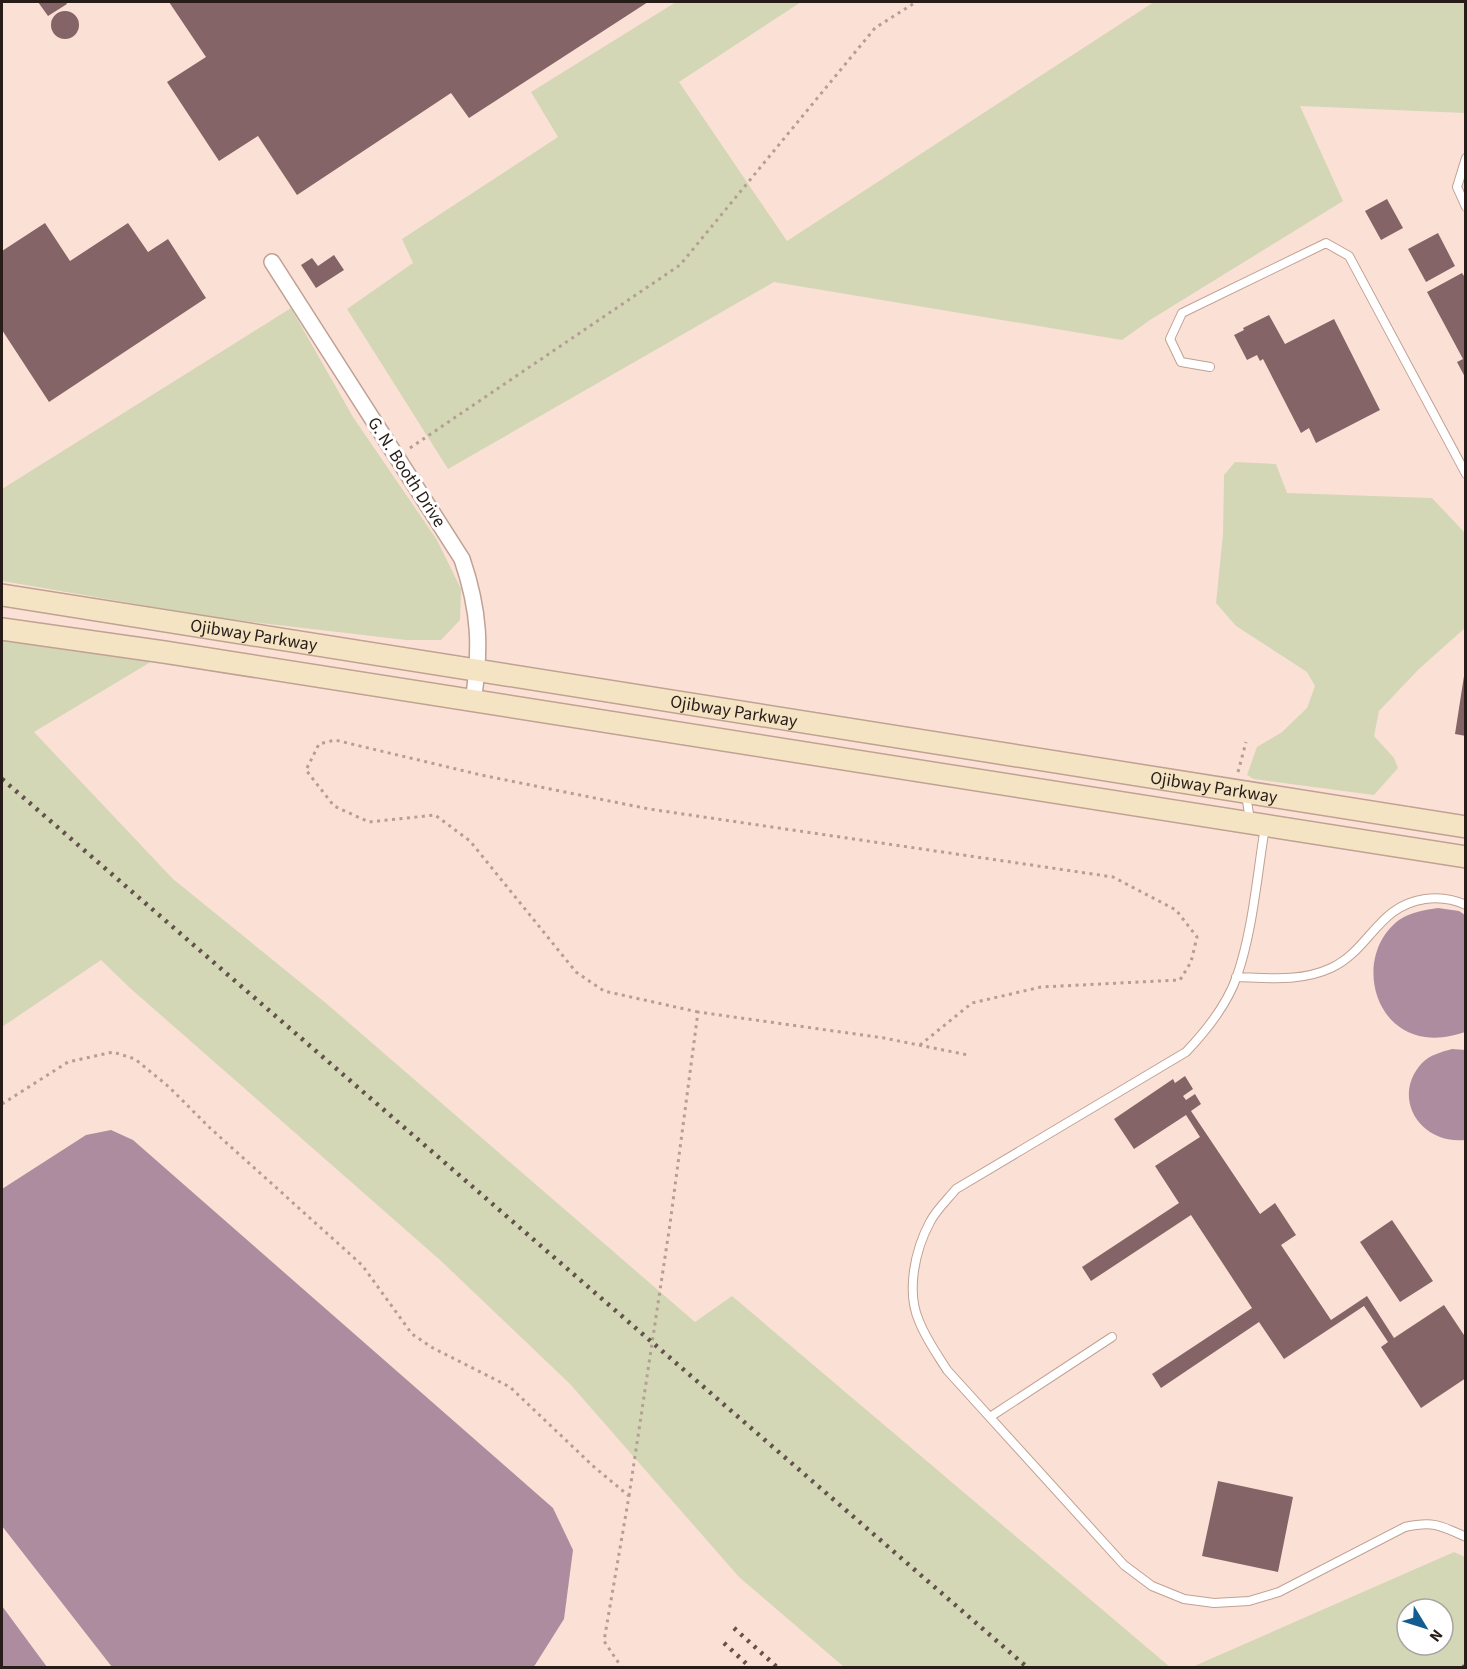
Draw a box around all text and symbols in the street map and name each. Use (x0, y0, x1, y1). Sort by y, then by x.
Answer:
street label: G. N. Booth Drive (361, 412, 452, 532)
street label: Ojibway Parkway (188, 613, 320, 658)
street label: Ojibway Parkway (668, 689, 800, 734)
street label: Ojibway Parkway (1148, 765, 1280, 810)
north arrow (1395, 1597, 1455, 1657)
text: N (1424, 1625, 1448, 1647)

